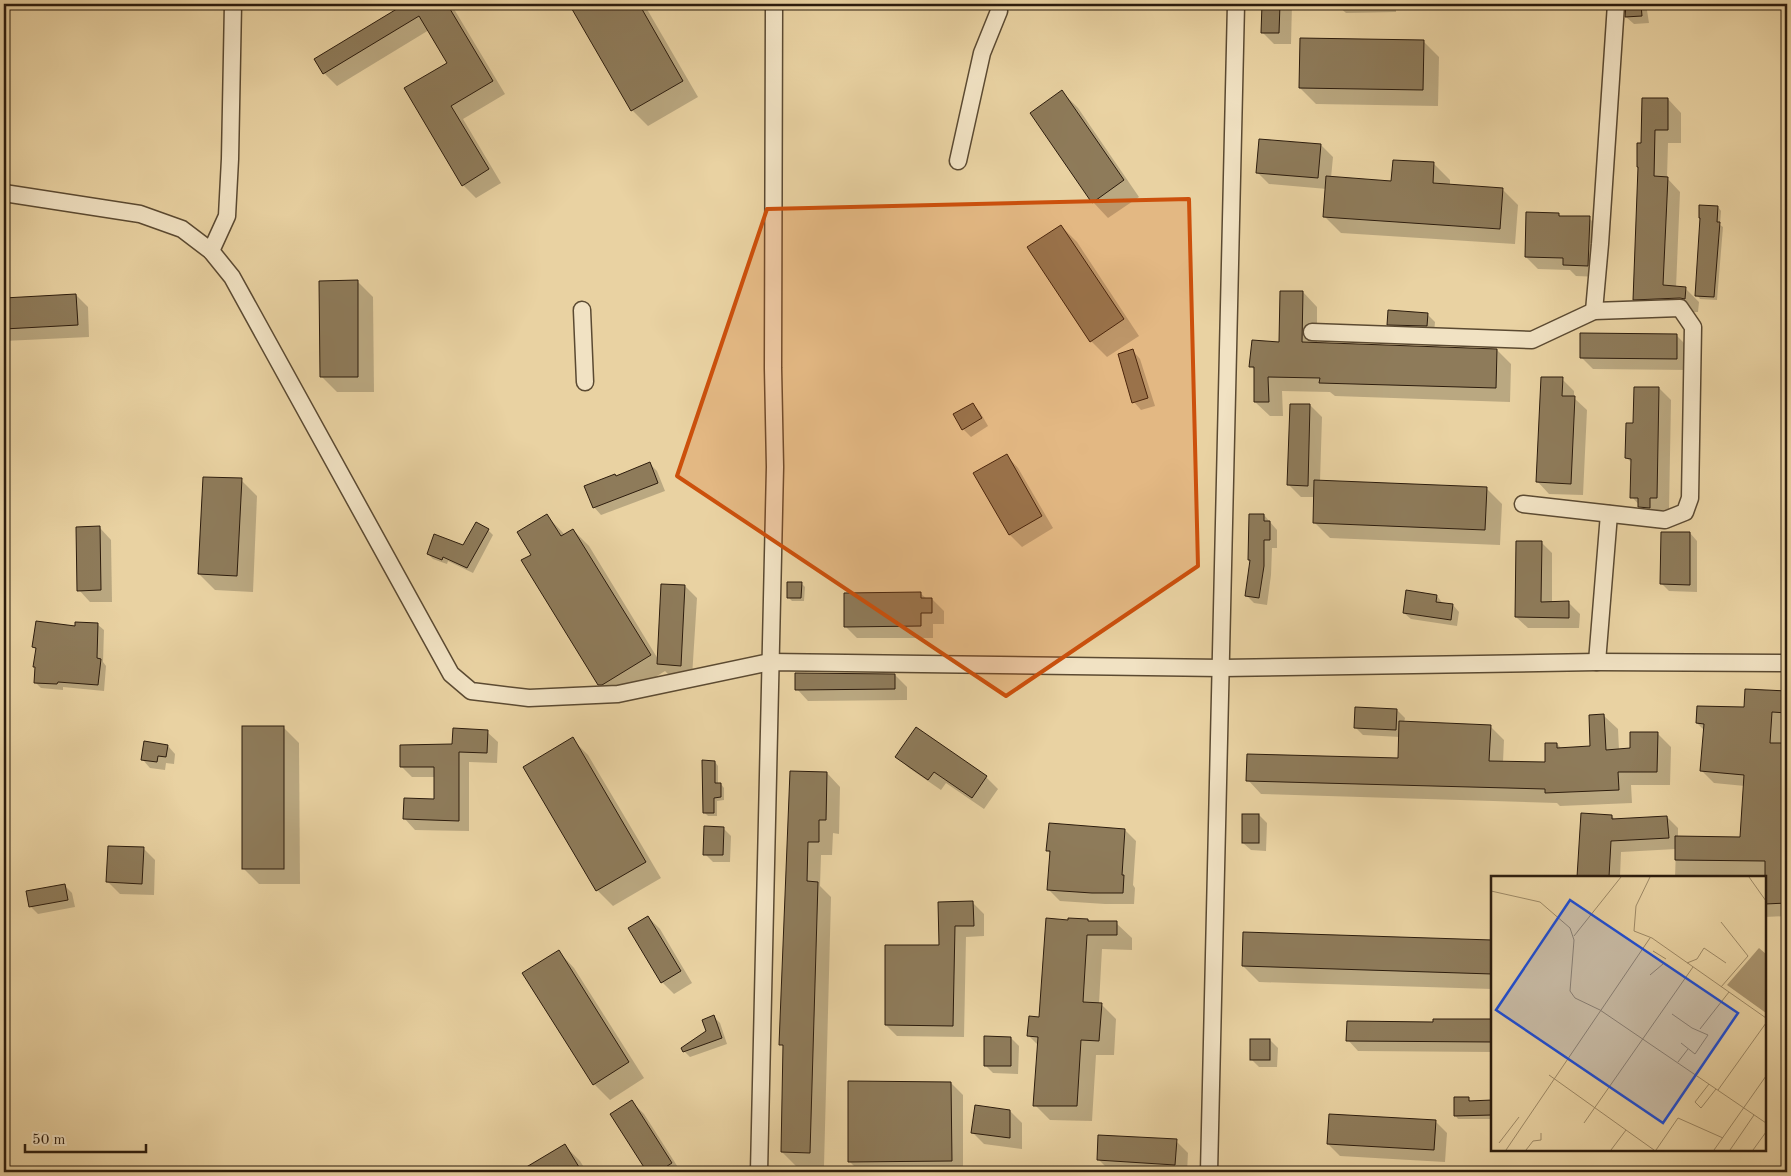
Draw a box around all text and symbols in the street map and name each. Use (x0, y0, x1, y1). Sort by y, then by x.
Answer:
inset map (1491, 876, 1766, 1151)
scale bar (25, 1121, 146, 1153)
text: 50 m (32, 1133, 66, 1148)

